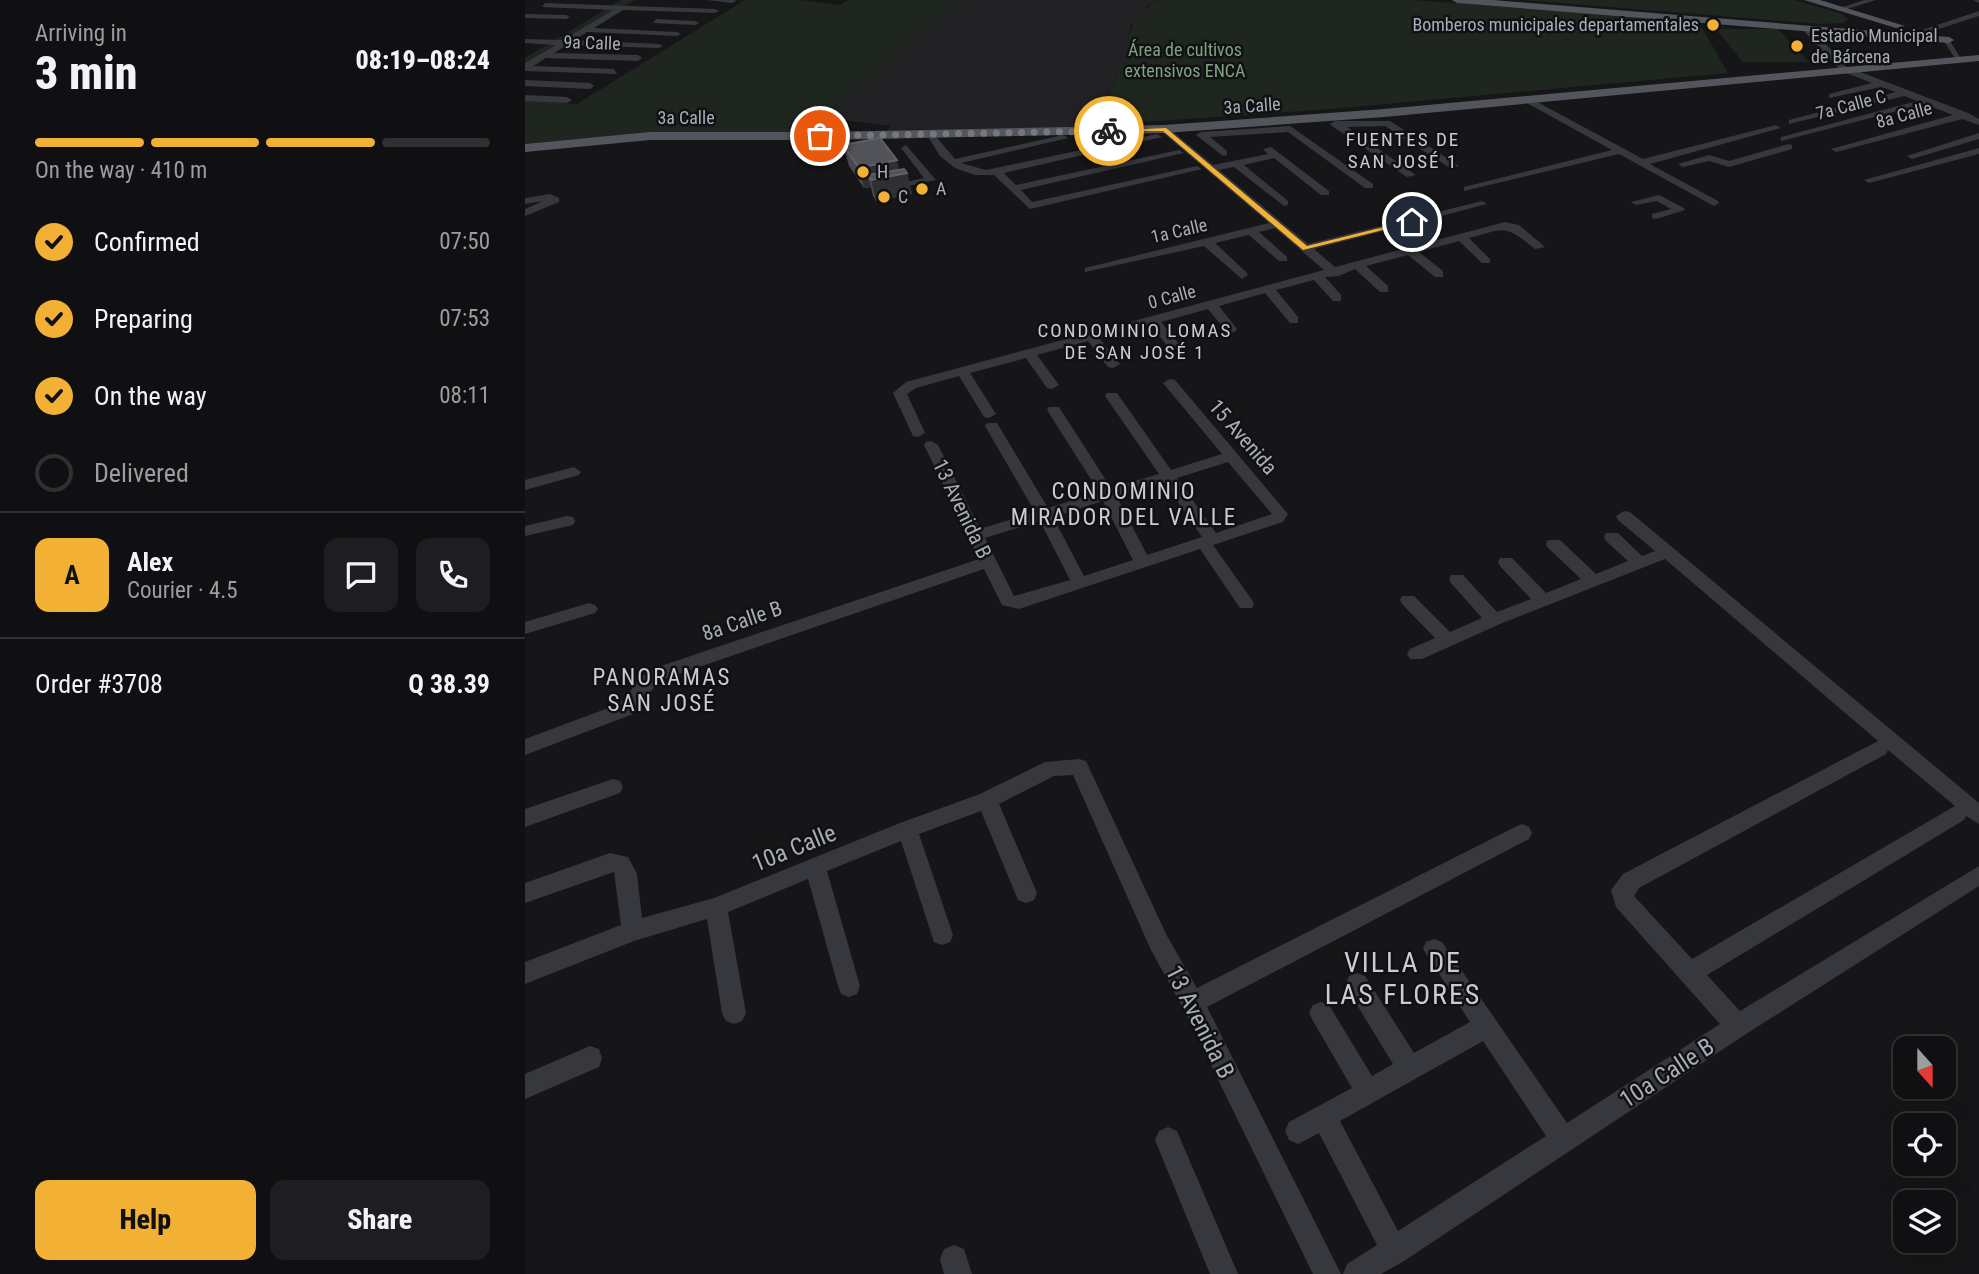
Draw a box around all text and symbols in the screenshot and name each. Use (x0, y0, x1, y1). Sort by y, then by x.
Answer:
place label: Bomberos municipales departamentales (1412, 14, 1699, 35)
marker: Bomberos municipales departamentales (1705, 17, 1721, 33)
text: Arriving in (35, 20, 127, 47)
place label: Estadio Municipal de Bárcena (1811, 25, 1938, 67)
street label: 9a Calle (563, 31, 621, 54)
marker: Estadio Municipal de Bárcena (1789, 38, 1805, 54)
park label: Área de cultivos extensivos ENCA (1125, 39, 1246, 81)
text: 08:19–08:24 (356, 45, 490, 75)
text: 3 min (35, 46, 138, 100)
street label: 7a Calle C (1814, 85, 1888, 124)
street label: 3a Calle (1223, 93, 1281, 118)
courier (1074, 96, 1144, 166)
street label: 8a Calle (1874, 97, 1934, 132)
pin (790, 106, 850, 166)
street label: 3a Calle (657, 107, 715, 128)
icon: bike (1090, 112, 1128, 150)
icon: bag (801, 117, 839, 155)
district label: FUENTES DE SAN JOSÉ 1 (1346, 128, 1460, 173)
text: On the way · 410 m (35, 157, 207, 184)
place label: H (877, 161, 888, 182)
marker: H (855, 164, 871, 180)
place label: A (936, 178, 947, 199)
marker: A (914, 181, 930, 197)
place label: C (898, 186, 908, 207)
marker: C (876, 189, 892, 205)
pin (1382, 192, 1442, 252)
icon: home (1393, 203, 1431, 241)
street label: 1a Calle (1149, 214, 1209, 247)
icon: check (35, 223, 73, 261)
text: Confirmed (94, 227, 200, 257)
text: 07:50 (439, 228, 490, 255)
street label: 0 Calle (1146, 280, 1198, 313)
icon: check (35, 300, 73, 338)
text: Preparing (94, 304, 193, 334)
text: 07:53 (439, 305, 490, 332)
district label: CONDOMINIO LOMAS DE SAN JOSÉ 1 (1038, 319, 1232, 364)
icon: check (35, 377, 73, 415)
text: On the way (94, 381, 207, 411)
text: 08:11 (439, 382, 490, 409)
street label: 15 Avenida (1204, 395, 1282, 479)
street label: 13 Avenida B (928, 455, 996, 563)
text: Delivered (94, 458, 189, 488)
district label: CONDOMINIO MIRADOR DEL VALLE (1011, 478, 1237, 531)
button: chat (324, 538, 398, 612)
button: phone (416, 538, 490, 612)
text: Alex (127, 547, 173, 577)
text: A (64, 560, 80, 590)
text: Courier · 4.5 (127, 577, 238, 604)
street label: 8a Calle B (699, 596, 785, 646)
district label: PANORAMAS SAN JOSÉ (593, 664, 731, 717)
text: Order #3708 (35, 669, 163, 699)
text: Q 38.39 (408, 669, 490, 699)
street label: 10a Calle (748, 819, 840, 877)
district label: VILLA DE LAS FLORES (1325, 946, 1481, 1011)
street label: 13 Avenida B (1160, 961, 1240, 1083)
street label: 10a Calle B (1615, 1032, 1719, 1114)
north arrow (1893, 1036, 1957, 1099)
map controls (1893, 1036, 1956, 1253)
button: locate (1893, 1113, 1956, 1176)
button: Help (35, 1180, 256, 1260)
button: Share (270, 1180, 490, 1260)
button: layers (1893, 1190, 1956, 1253)

